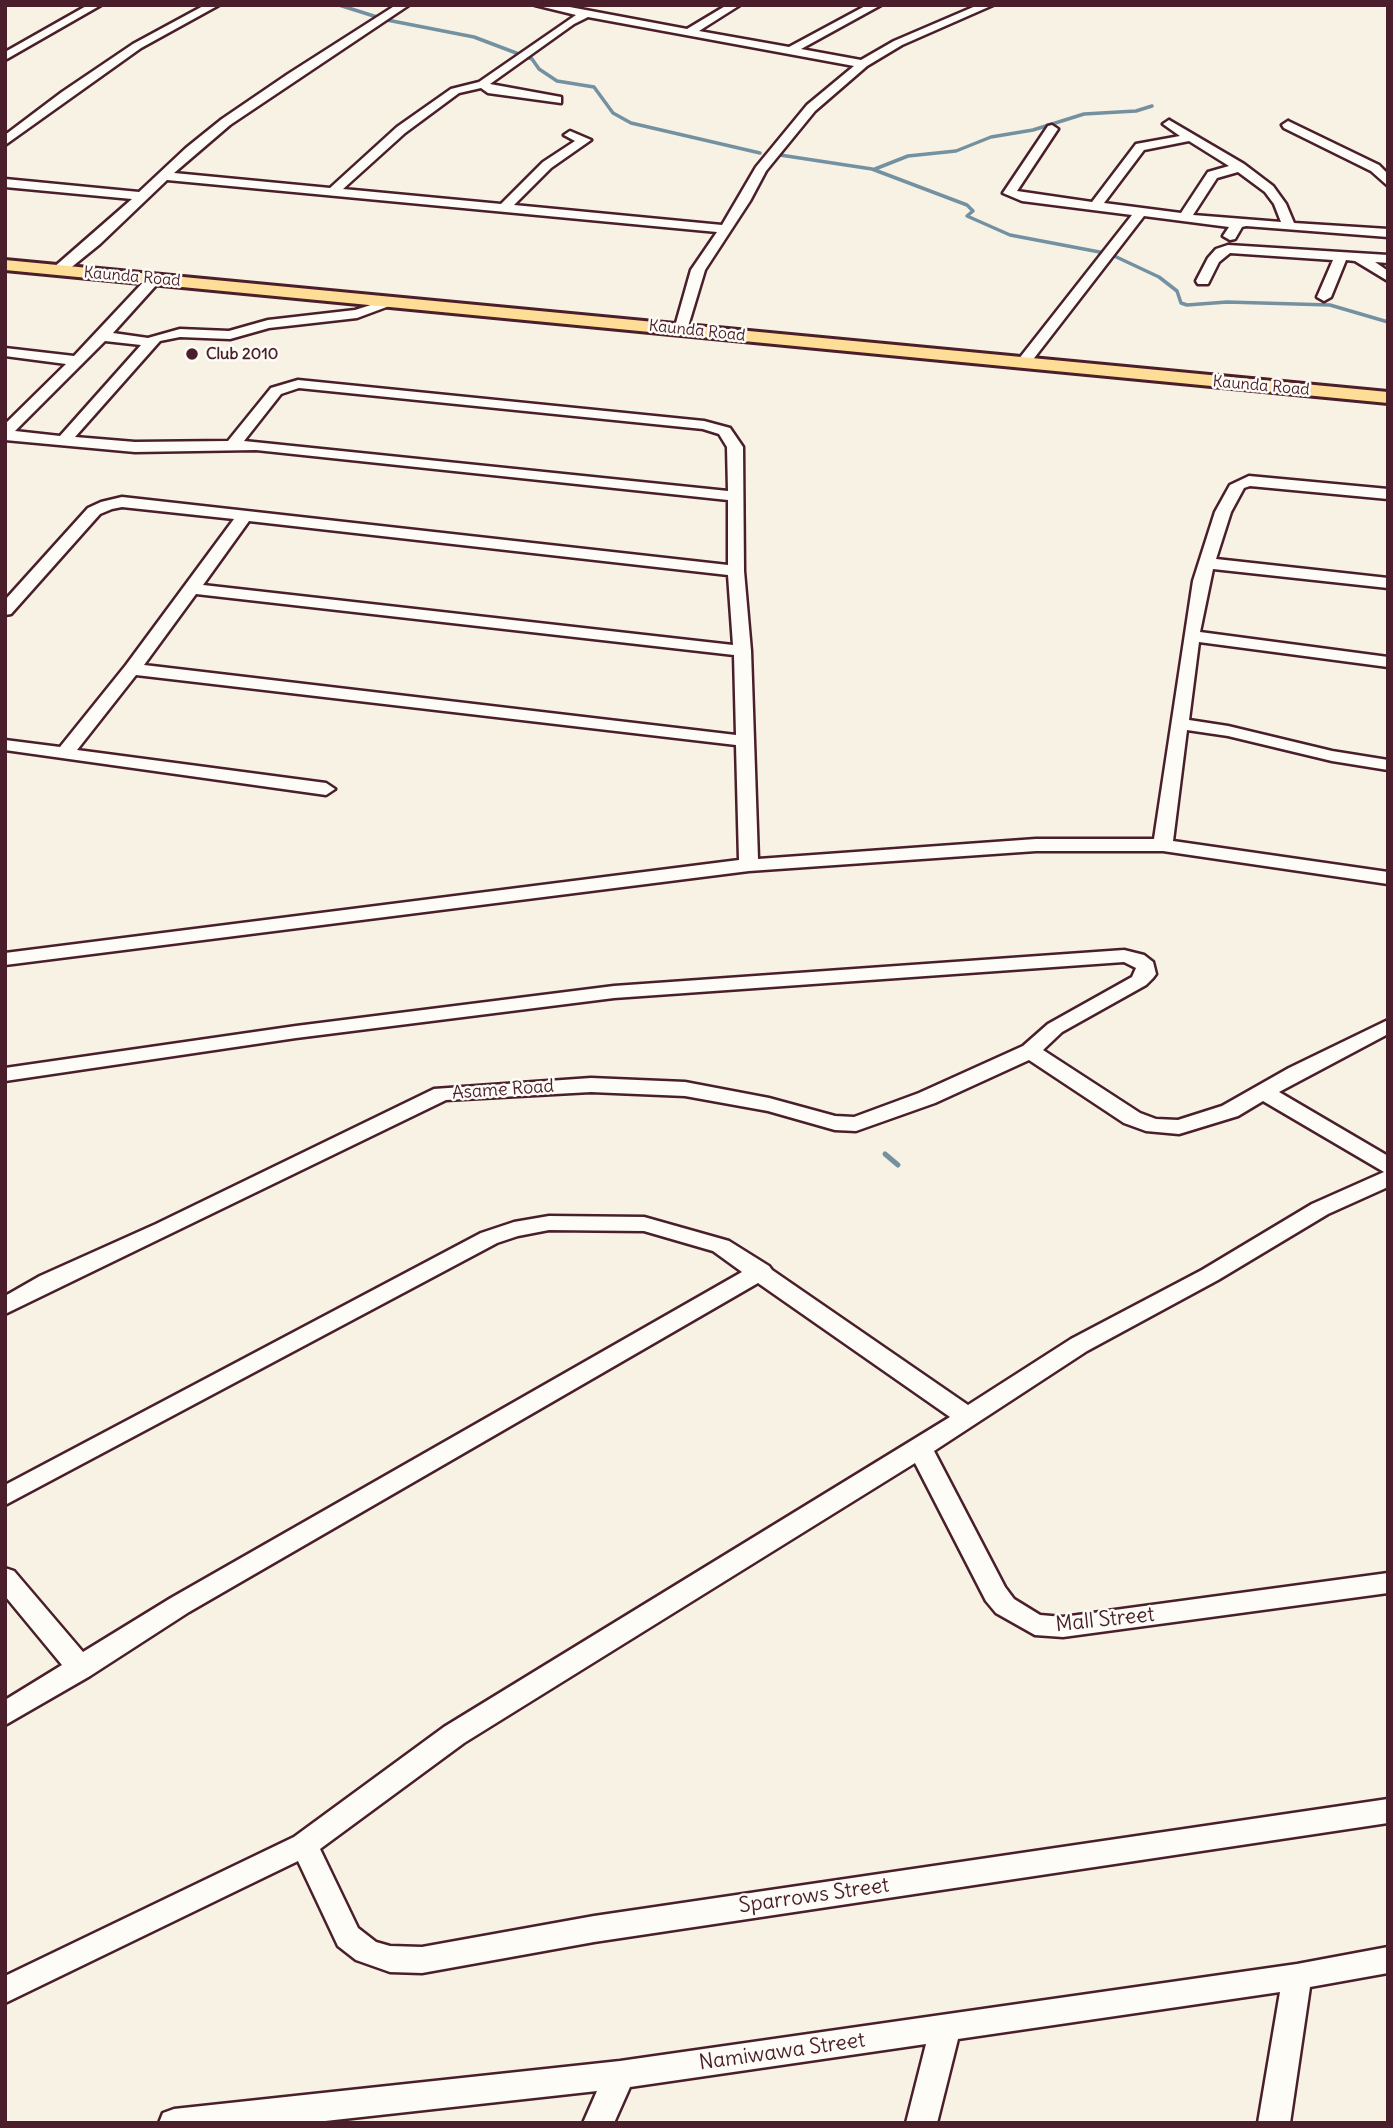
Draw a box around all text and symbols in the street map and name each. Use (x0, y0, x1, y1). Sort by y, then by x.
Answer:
street label: Kaunda Road (83, 263, 181, 291)
street label: Kaunda Road (648, 316, 746, 346)
place label: Club 2010 (206, 344, 278, 364)
marker: Club 2010 (184, 346, 200, 362)
street label: Kaunda Road (1212, 372, 1310, 400)
street label: Asame Road (451, 1076, 555, 1104)
street label: Mall Street (1054, 1602, 1156, 1638)
street label: Sparrows Street (737, 1873, 891, 1919)
street label: Namiwawa Street (697, 2028, 867, 2076)

